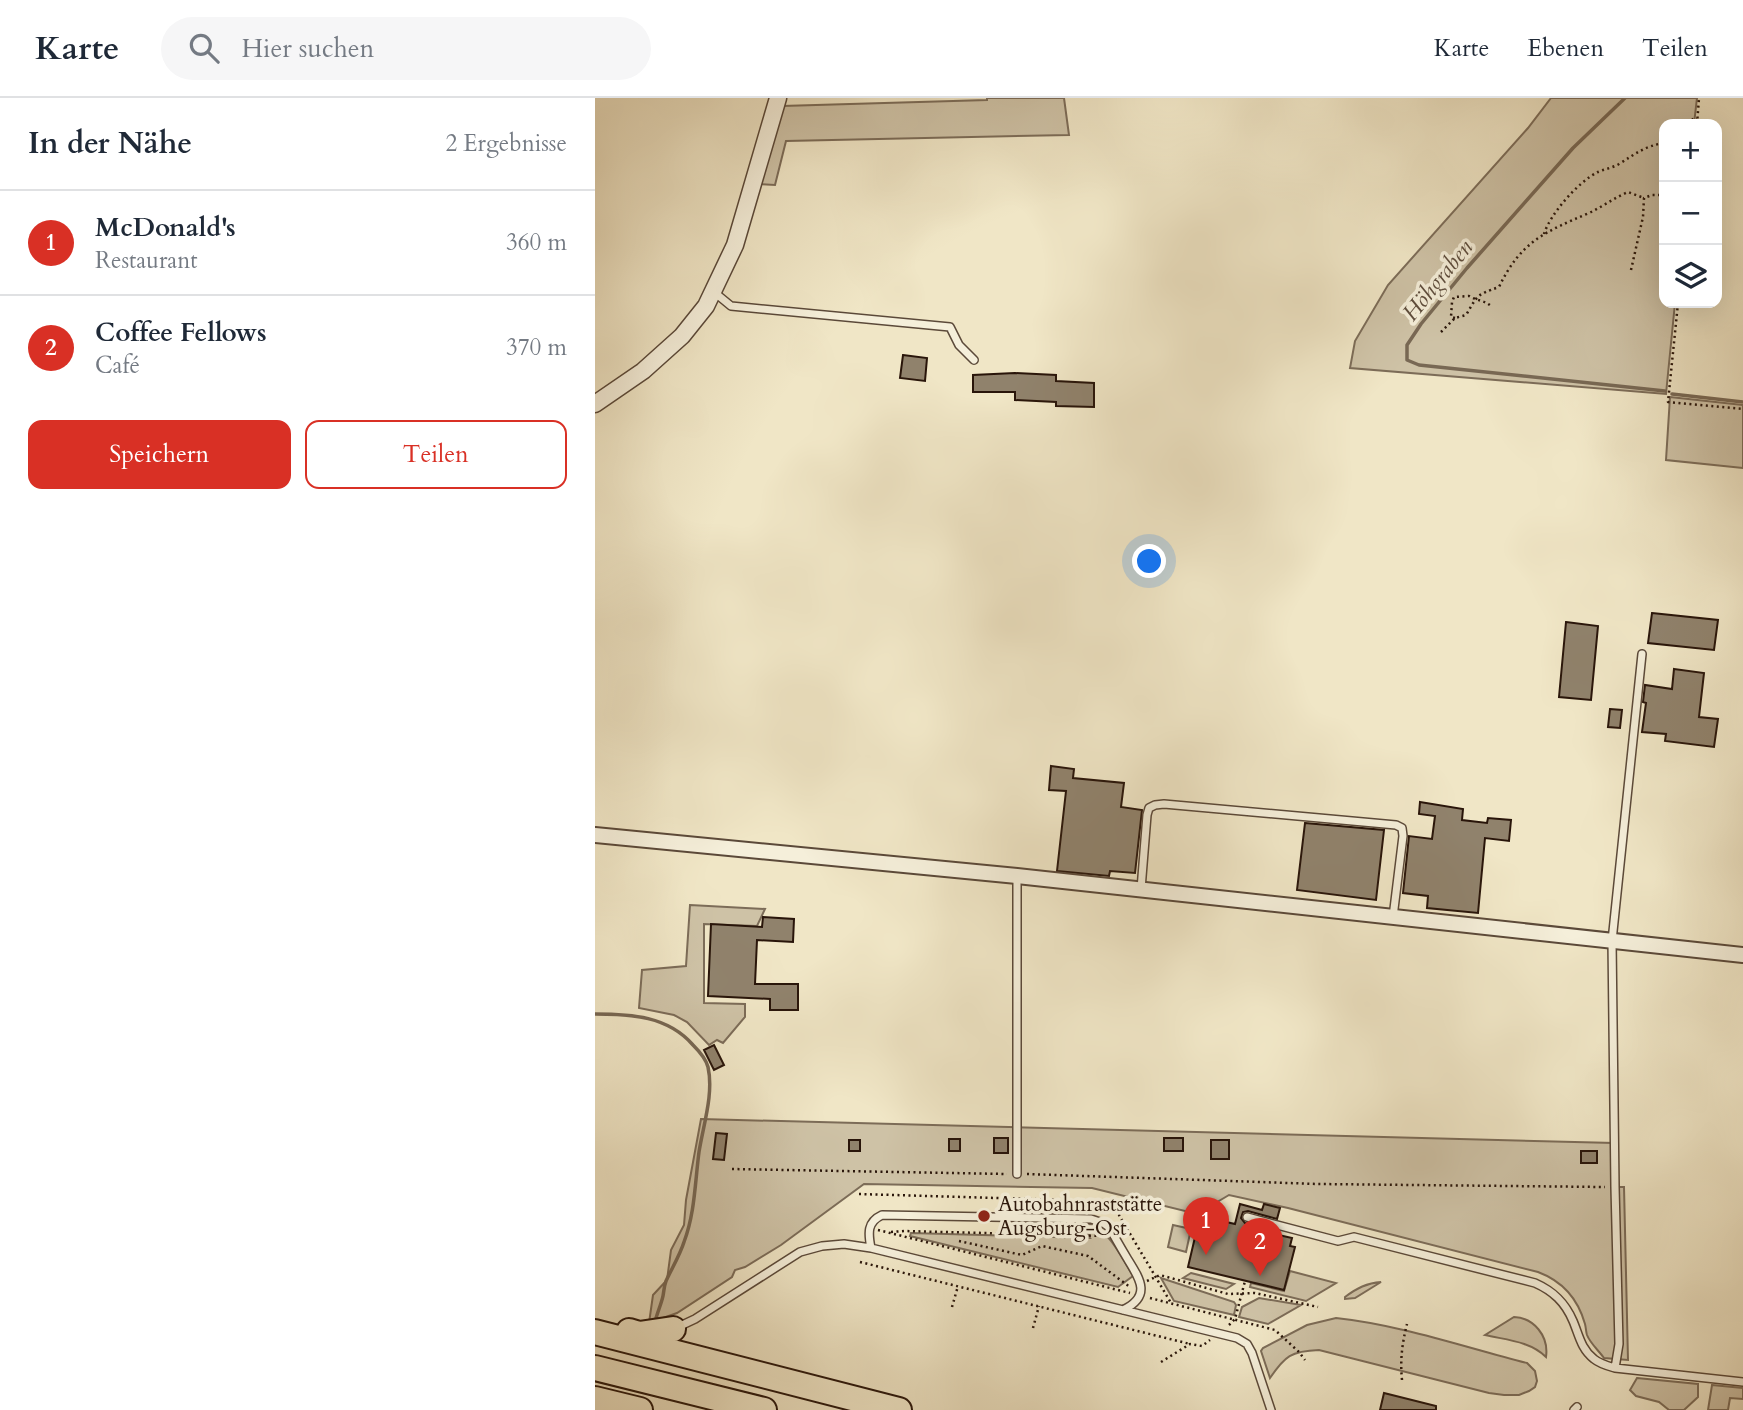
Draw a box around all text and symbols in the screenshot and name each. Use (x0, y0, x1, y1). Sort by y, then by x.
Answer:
search box (161, 17, 651, 80)
text: Karte (35, 26, 119, 71)
icon: search (185, 29, 223, 67)
text: Hier suchen (241, 31, 374, 66)
text: Karte (1434, 32, 1489, 65)
text: Ebenen (1527, 32, 1604, 65)
text: Teilen (1642, 32, 1708, 65)
map controls (1659, 119, 1722, 308)
button: + (1659, 119, 1722, 182)
text: In der Nähe (28, 123, 192, 164)
text: 2 Ergebnisse (445, 128, 567, 159)
button: − (1659, 182, 1722, 245)
text: McDonald's (95, 210, 236, 245)
text: 1 (45, 227, 57, 258)
text: 360 m (506, 227, 567, 258)
water label: Höhgraben (1395, 232, 1480, 328)
text: Restaurant (95, 245, 198, 276)
button: layers (1659, 245, 1722, 308)
text: Coffee Fellows (95, 315, 267, 350)
text: 2 (45, 332, 57, 363)
text: 370 m (506, 332, 567, 363)
text: Café (95, 350, 140, 381)
button: Speichern (28, 420, 291, 489)
button: Teilen (305, 420, 567, 489)
your location (1132, 544, 1166, 578)
place label: Autobahnraststätte Augsburg-Ost (998, 1190, 1162, 1243)
pin: 1 (1183, 1197, 1229, 1255)
marker: Autobahnraststätte Augsburg-Ost (976, 1208, 992, 1224)
pin: 2 (1237, 1218, 1283, 1276)

